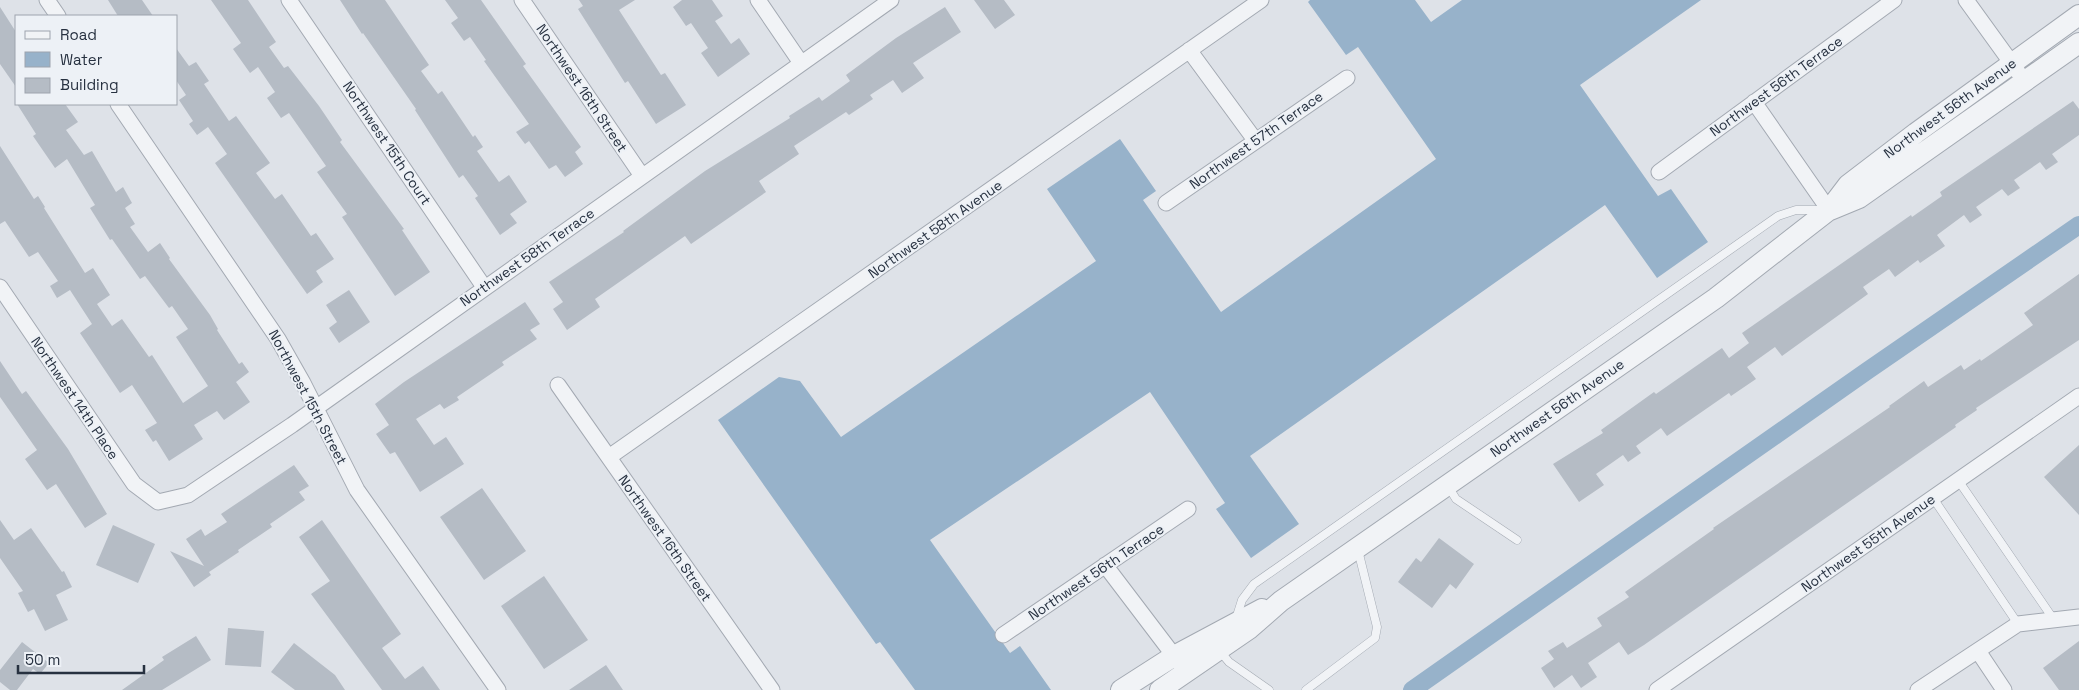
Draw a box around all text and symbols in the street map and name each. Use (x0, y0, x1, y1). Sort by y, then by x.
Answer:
legend (15, 15, 178, 105)
street label: Northwest 16th Street (532, 21, 632, 155)
text: Road (60, 25, 97, 44)
street label: Northwest 56th Terrace (1706, 32, 1846, 140)
text: Water (60, 50, 103, 69)
street label: Northwest 56th Avenue (1880, 54, 2020, 162)
text: Building (60, 75, 119, 94)
street label: Northwest 15th Court (339, 78, 435, 208)
street label: Northwest 57th Terrace (1186, 87, 1326, 193)
street label: Northwest 58th Avenue (864, 176, 1006, 282)
street label: Northwest 58th Terrace (456, 204, 598, 310)
street label: Northwest 15th Street (265, 326, 351, 468)
street label: Northwest 14th Place (27, 333, 123, 463)
street label: Northwest 56th Avenue (1486, 355, 1628, 461)
street label: Northwest 16th Street (614, 471, 716, 605)
street label: Northwest 55th Avenue (1798, 490, 1938, 596)
street label: Northwest 56th Terrace (1025, 520, 1167, 624)
scale bar (18, 642, 144, 674)
text: 50 m (25, 650, 60, 669)

